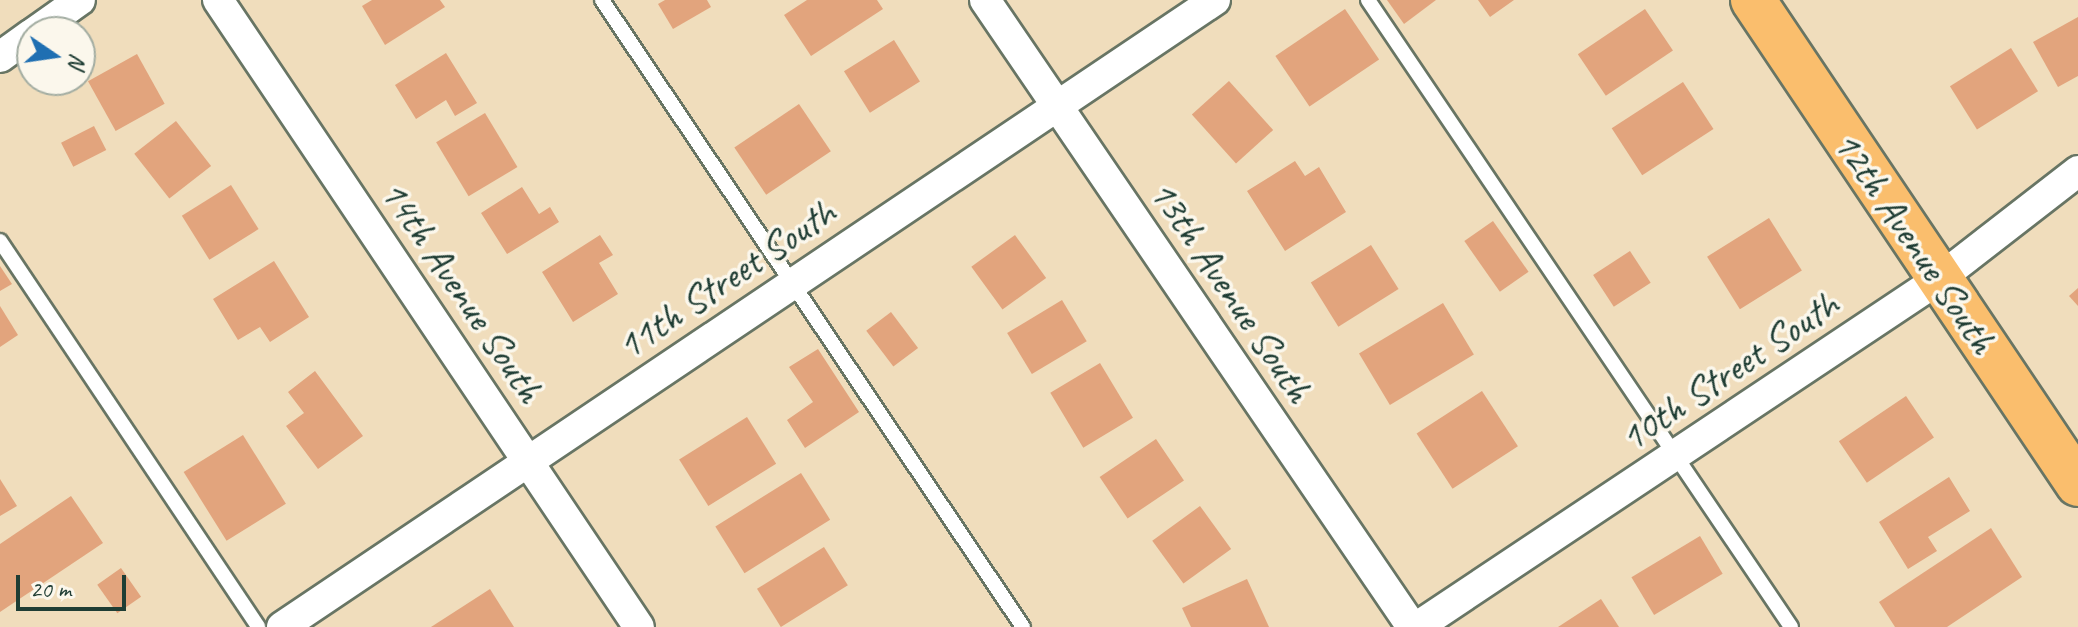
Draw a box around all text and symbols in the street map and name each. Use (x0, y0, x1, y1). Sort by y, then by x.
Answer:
north arrow (16, 16, 96, 96)
text: N (62, 51, 93, 71)
street label: 12th Avenue South (1823, 122, 2007, 362)
street label: 14th Avenue South (370, 171, 554, 411)
street label: 13th Avenue South (1139, 171, 1323, 411)
street label: 11th Street South (608, 188, 844, 370)
street label: 10th Street South (1611, 280, 1847, 462)
scale bar (20, 559, 130, 609)
text: 20 m (30, 574, 71, 604)

